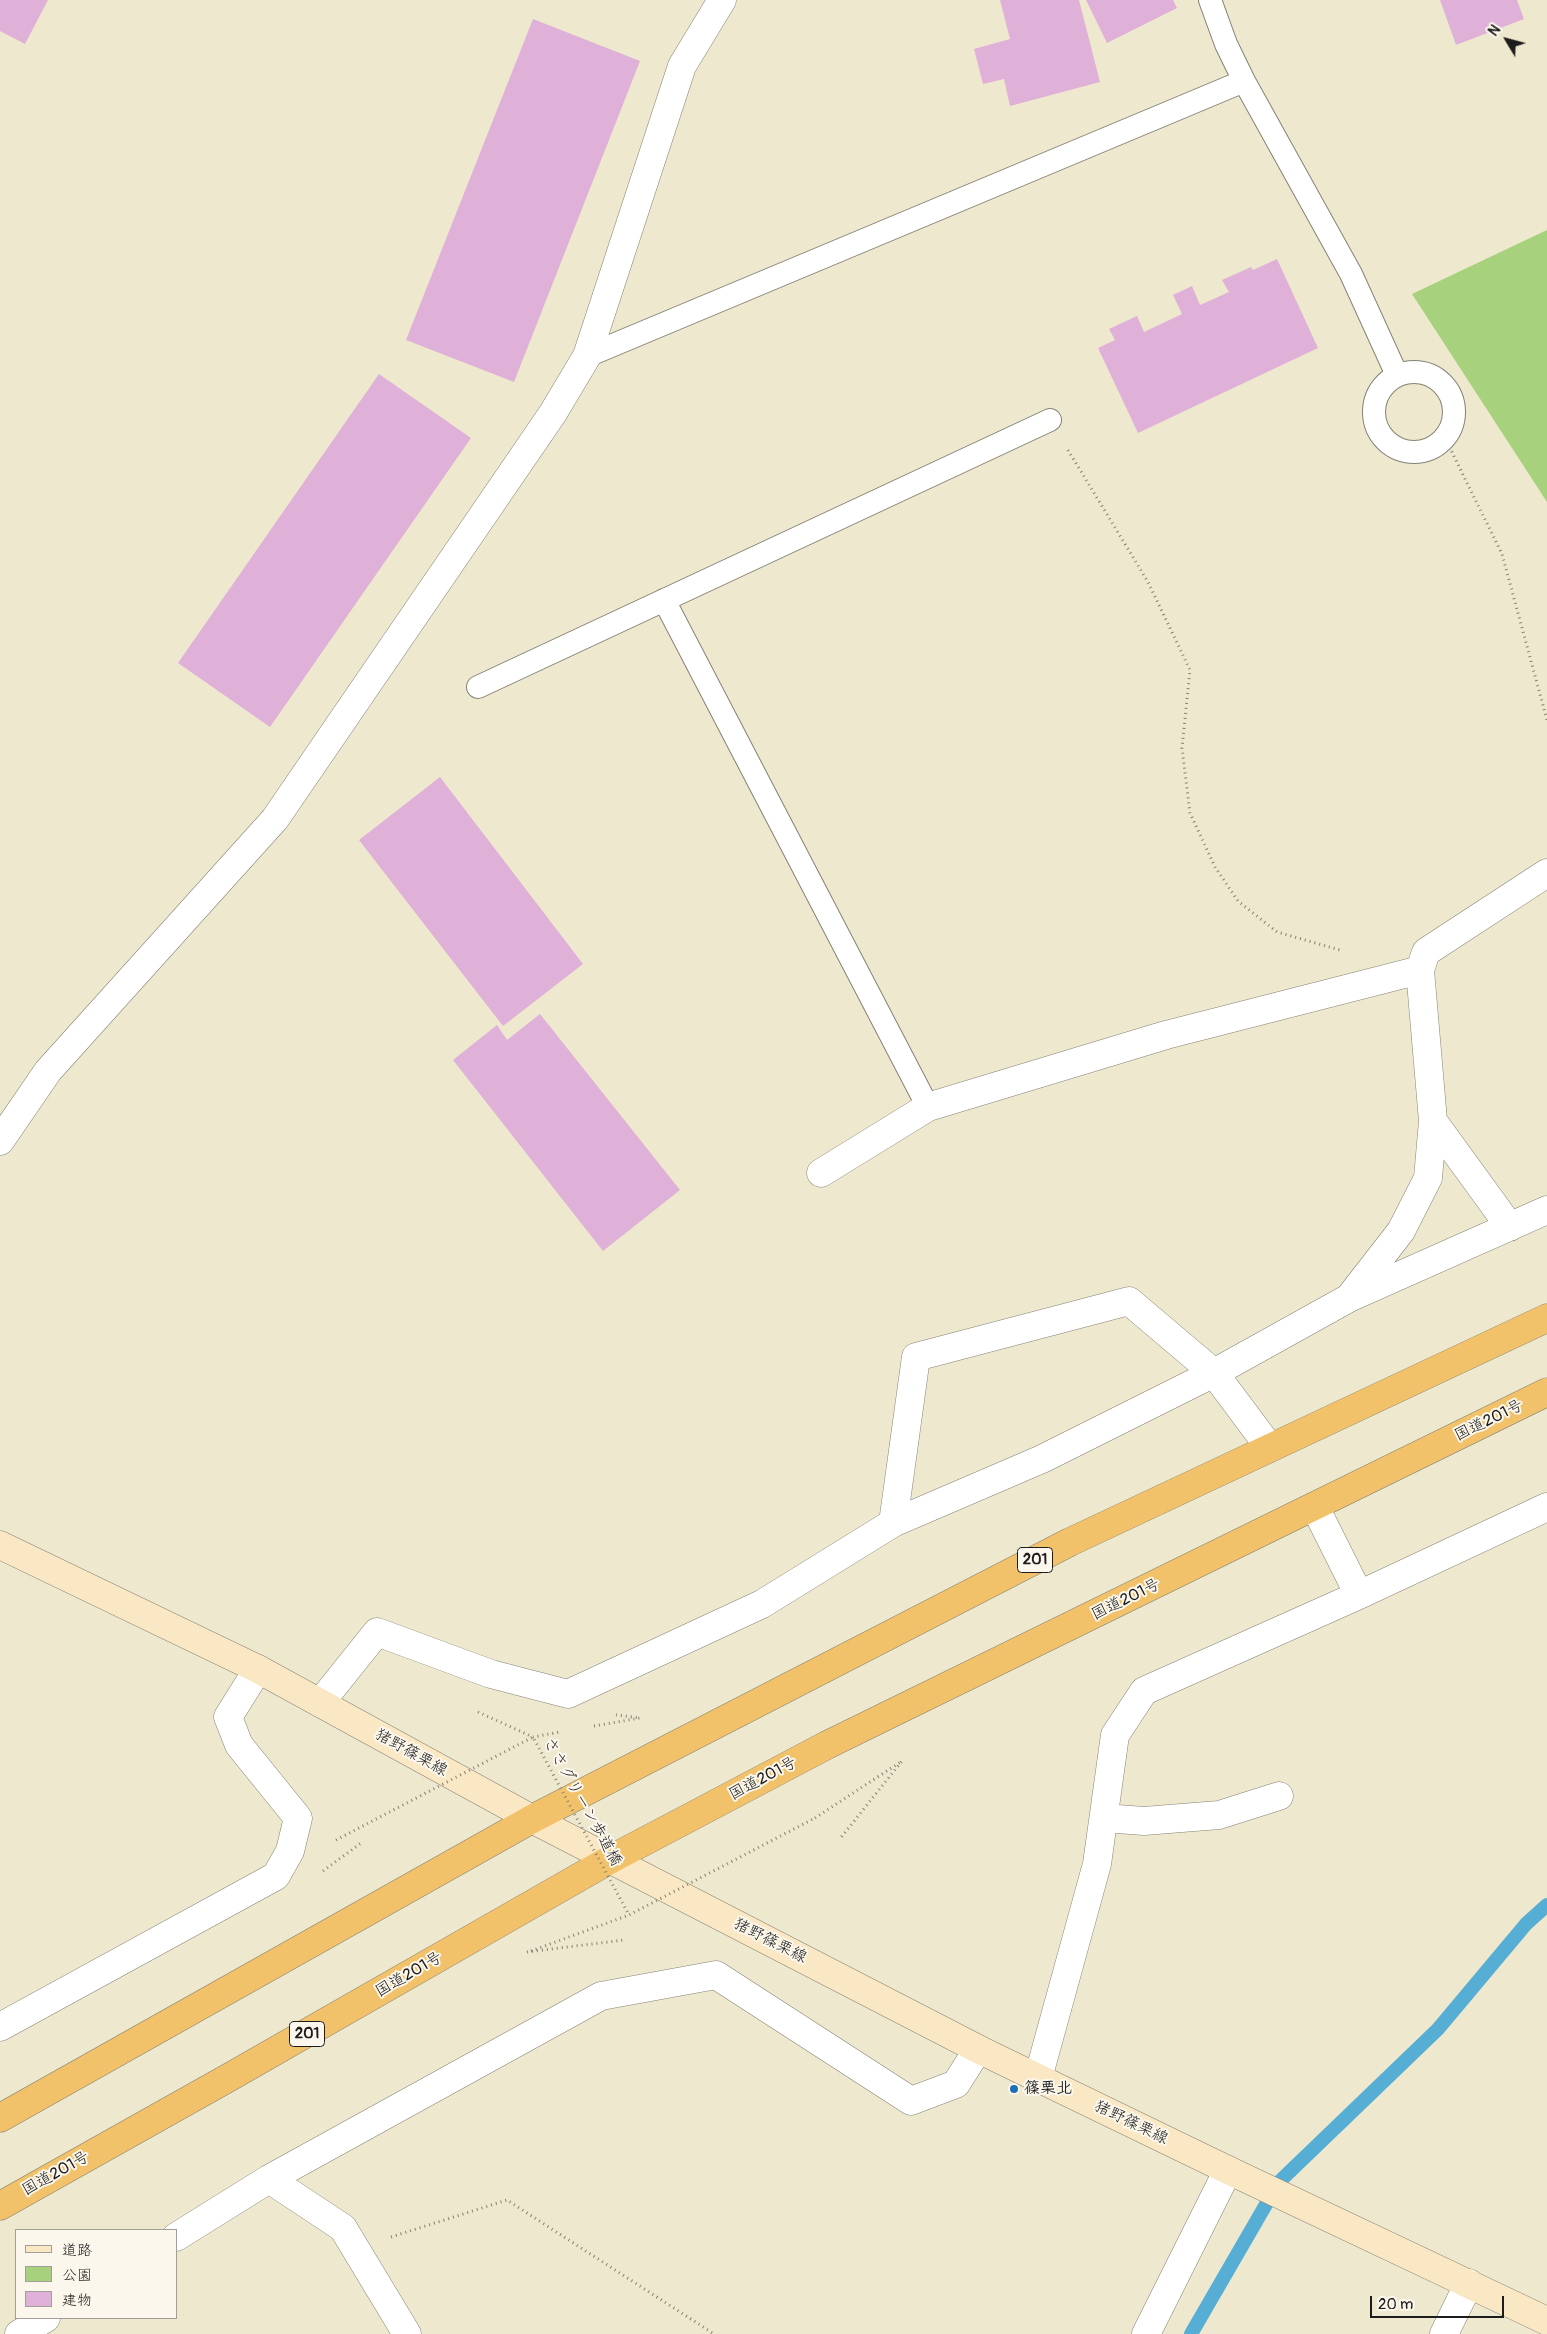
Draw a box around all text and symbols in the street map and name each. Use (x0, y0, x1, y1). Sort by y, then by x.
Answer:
north arrow (1482, 15, 1532, 65)
text: N (1485, 22, 1504, 40)
street label: 国道201号 (1451, 1396, 1527, 1446)
road number: 201 (1018, 1548, 1052, 1572)
street label: 国道201号 (1088, 1575, 1164, 1625)
street label: 猪野篠栗線 (371, 1725, 451, 1781)
street label: ささグリーン歩道橋 (539, 1734, 625, 1870)
street label: 国道201号 (726, 1753, 800, 1805)
street label: 猪野篠栗線 (730, 1914, 810, 1968)
street label: 国道201号 (372, 1948, 446, 2002)
road number: 201 (290, 2022, 324, 2046)
place label: 篠栗北 (1024, 2079, 1072, 2099)
marker: 篠栗北 (1008, 2083, 1020, 2095)
street label: 猪野篠栗線 (1091, 2097, 1171, 2149)
street label: 国道201号 (19, 2148, 93, 2200)
legend (15, 2229, 178, 2319)
text: 道路 (62, 2241, 92, 2260)
text: 公園 (62, 2266, 92, 2285)
scale bar (1372, 2286, 1506, 2318)
text: 建物 (62, 2291, 92, 2310)
text: 20 m (1378, 2295, 1413, 2314)

